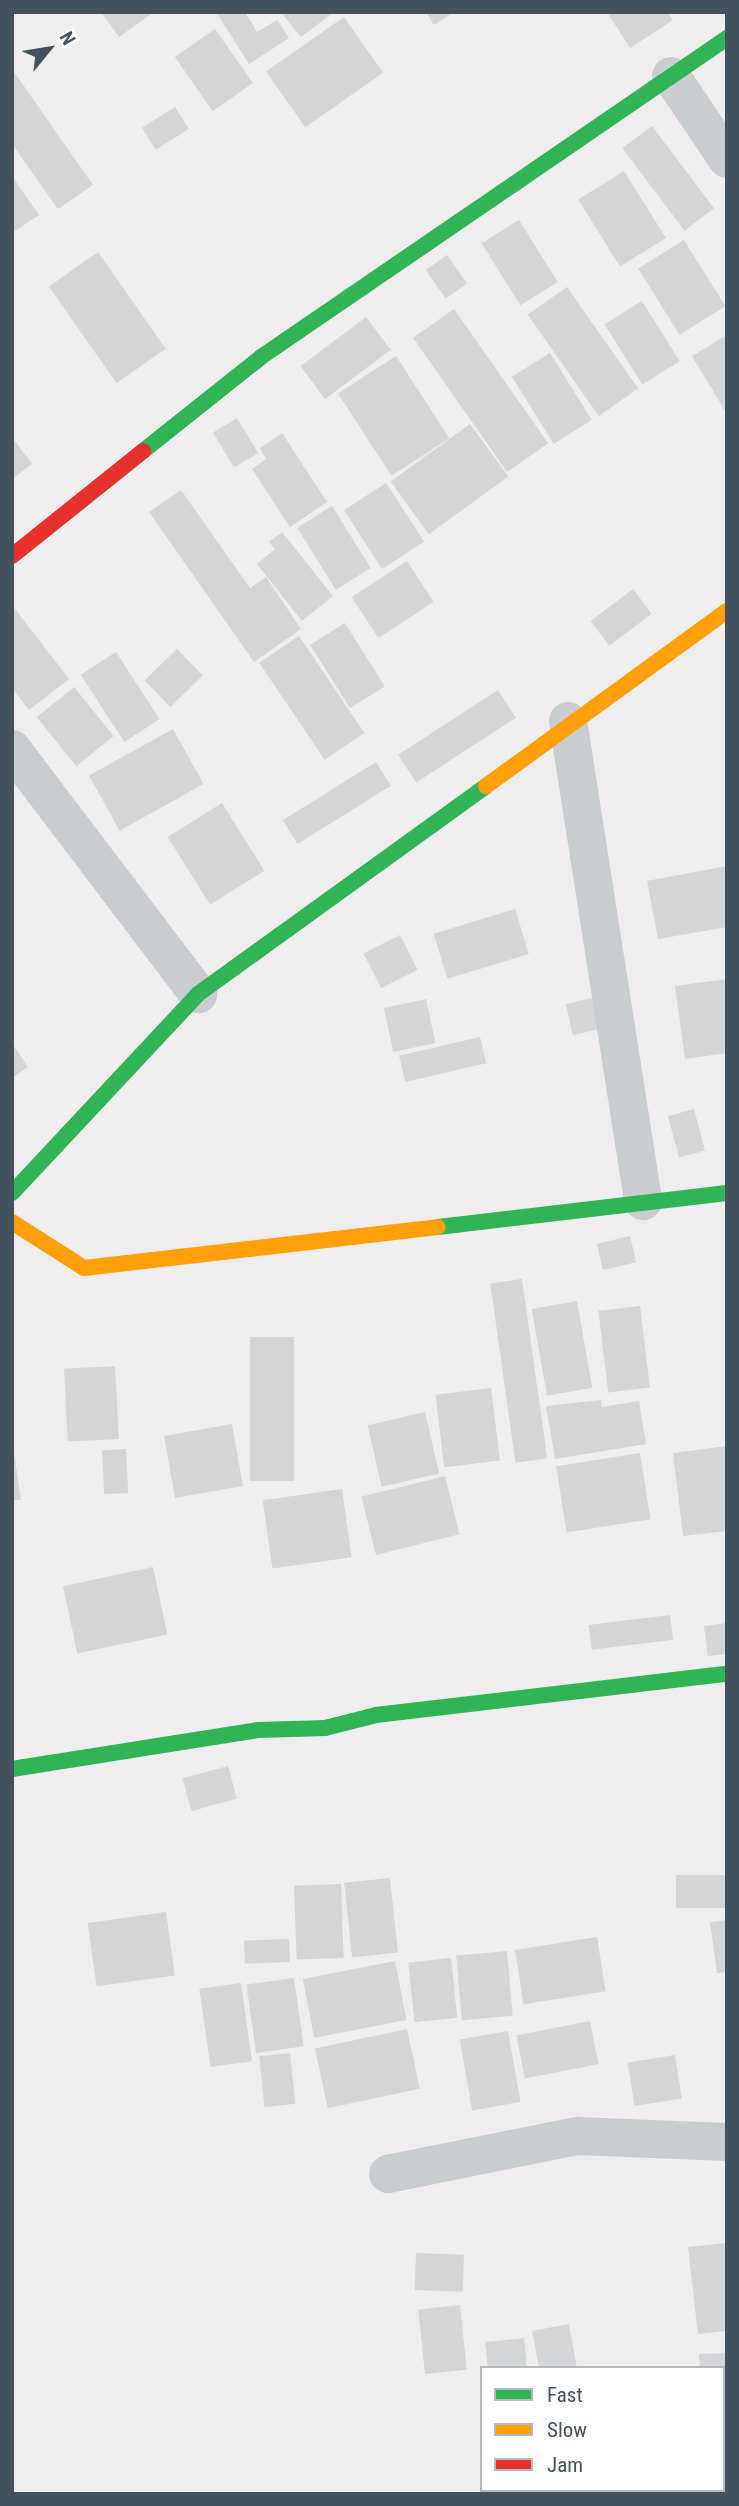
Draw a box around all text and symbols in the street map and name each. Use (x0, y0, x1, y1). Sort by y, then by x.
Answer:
north arrow (14, 14, 84, 84)
text: N (55, 27, 80, 49)
legend (480, 2366, 725, 2492)
text: Fast (547, 2383, 583, 2407)
text: Slow (547, 2418, 587, 2442)
text: Jam (547, 2453, 583, 2477)

